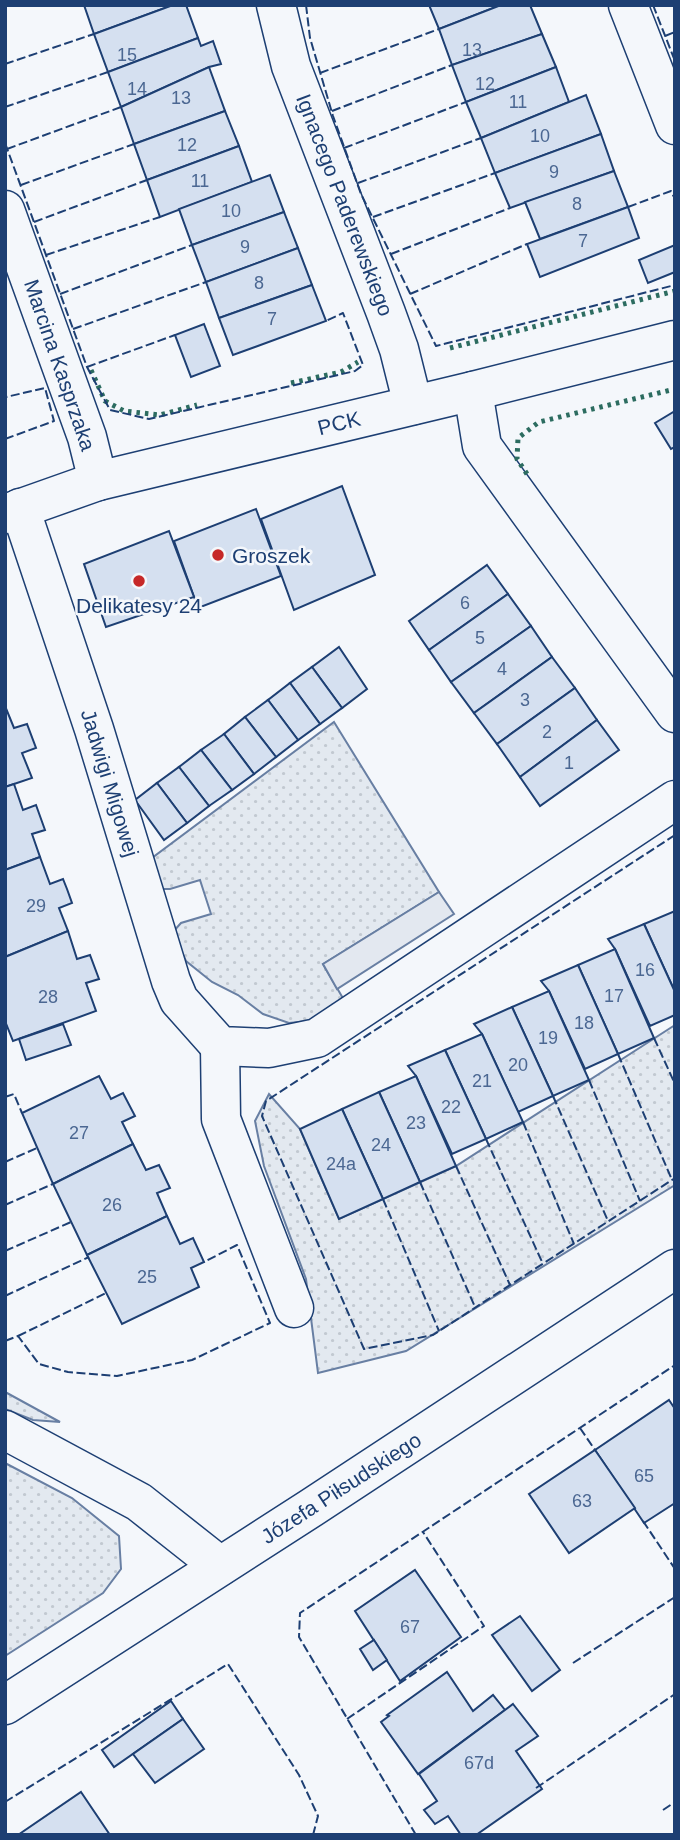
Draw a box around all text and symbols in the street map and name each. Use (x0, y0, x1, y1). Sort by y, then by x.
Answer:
house number: 13 (462, 40, 482, 60)
house number: 15 (117, 45, 137, 65)
house number: 12 (475, 74, 495, 94)
house number: 14 (127, 79, 147, 99)
house number: 13 (171, 88, 191, 108)
street label: Ignacego Paderewskiego (292, 91, 398, 319)
house number: 11 (509, 92, 527, 112)
house number: 10 (530, 126, 550, 146)
house number: 12 (177, 135, 197, 155)
house number: 9 (549, 162, 559, 182)
house number: 11 (191, 171, 209, 191)
house number: 8 (572, 194, 582, 214)
house number: 10 (221, 201, 241, 221)
house number: 7 (578, 231, 588, 251)
house number: 9 (240, 237, 250, 257)
house number: 8 (254, 273, 264, 293)
street label: Marcina Kasprzaka (20, 276, 100, 454)
house number: 7 (267, 309, 277, 329)
street label: PCK (315, 407, 363, 439)
place label: Groszek (232, 544, 311, 567)
marker: Groszek (210, 547, 226, 563)
marker: Delikatesy 24 (131, 573, 147, 589)
house number: 6 (460, 593, 470, 613)
place label: Delikatesy 24 (76, 594, 202, 617)
house number: 5 (475, 628, 485, 648)
house number: 4 (497, 659, 507, 679)
house number: 3 (520, 690, 530, 710)
street label: Jadwigi Migowej (77, 707, 143, 859)
house number: 2 (542, 722, 552, 742)
house number: 1 (564, 753, 574, 773)
house number: 29 (26, 896, 46, 916)
house number: 16 (635, 960, 655, 980)
house number: 17 (604, 986, 624, 1006)
house number: 28 (38, 987, 58, 1007)
house number: 18 (574, 1013, 594, 1033)
house number: 19 (538, 1028, 558, 1048)
house number: 20 (508, 1055, 528, 1075)
house number: 21 (472, 1071, 492, 1091)
house number: 22 (441, 1097, 461, 1117)
house number: 23 (406, 1113, 426, 1133)
house number: 27 (69, 1123, 89, 1143)
house number: 24 (371, 1135, 391, 1155)
house number: 24a (326, 1154, 357, 1174)
house number: 26 (102, 1195, 122, 1215)
house number: 25 (137, 1267, 157, 1287)
street label: Józefa Piłsudskiego (257, 1428, 425, 1548)
house number: 65 (634, 1466, 654, 1486)
house number: 63 (572, 1491, 592, 1511)
house number: 67 (400, 1617, 420, 1637)
house number: 67d (464, 1753, 494, 1773)

